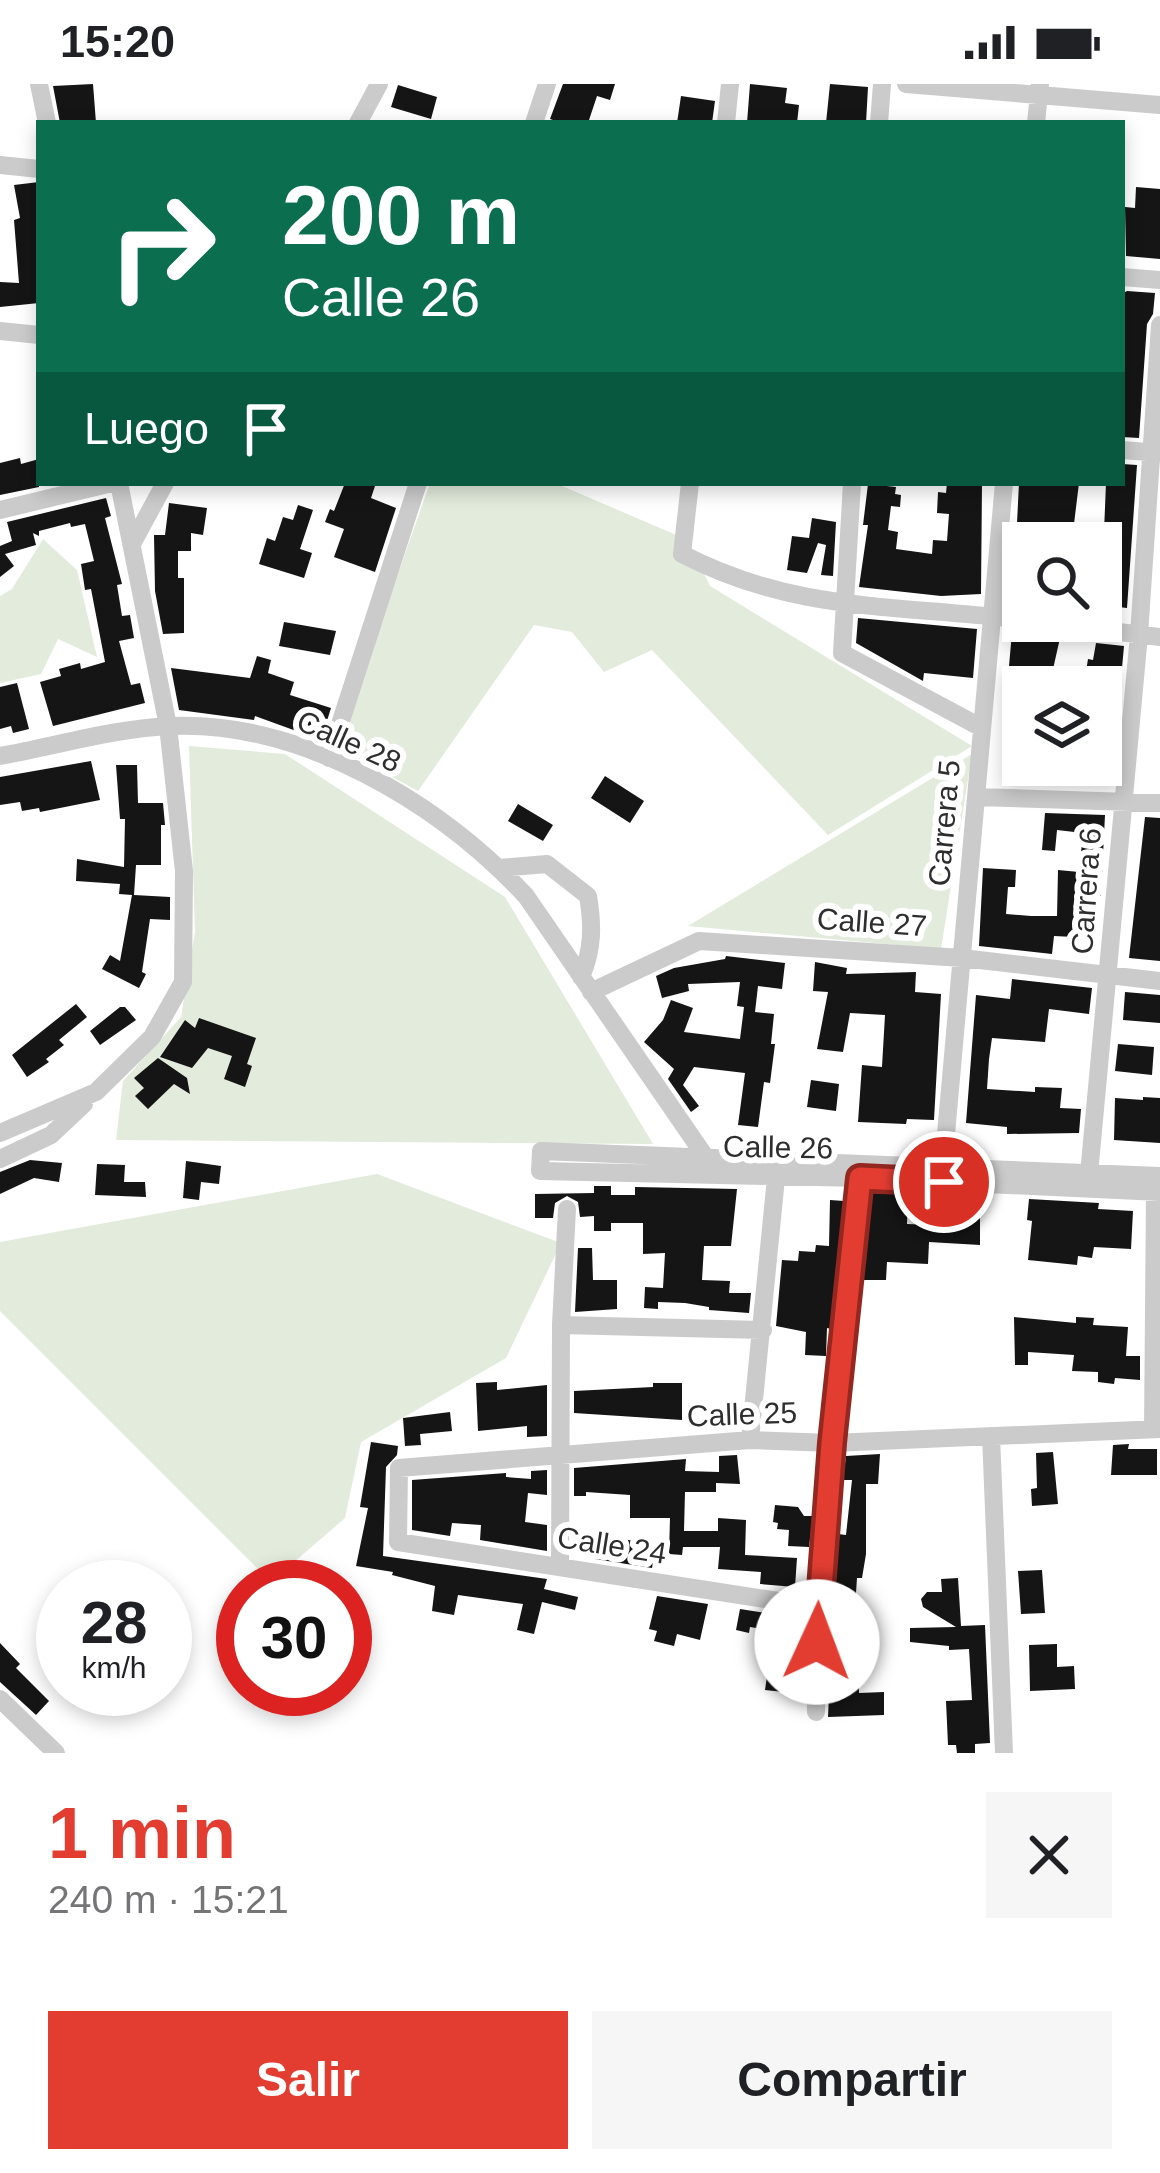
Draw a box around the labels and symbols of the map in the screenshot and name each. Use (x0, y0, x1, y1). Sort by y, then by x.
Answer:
street label: Calle 28 (292, 704, 406, 778)
street label: Carrera 5 (922, 758, 966, 888)
street label: Carrera 6 (1065, 827, 1107, 955)
street label: Calle 27 (816, 902, 928, 942)
street label: Calle 26 (723, 1130, 833, 1164)
pin (893, 1131, 995, 1233)
street label: Calle 25 (686, 1396, 798, 1432)
street label: Calle 24 (555, 1520, 669, 1570)
speed limit sign: 30 (216, 1560, 372, 1716)
position arrow (754, 1579, 880, 1705)

